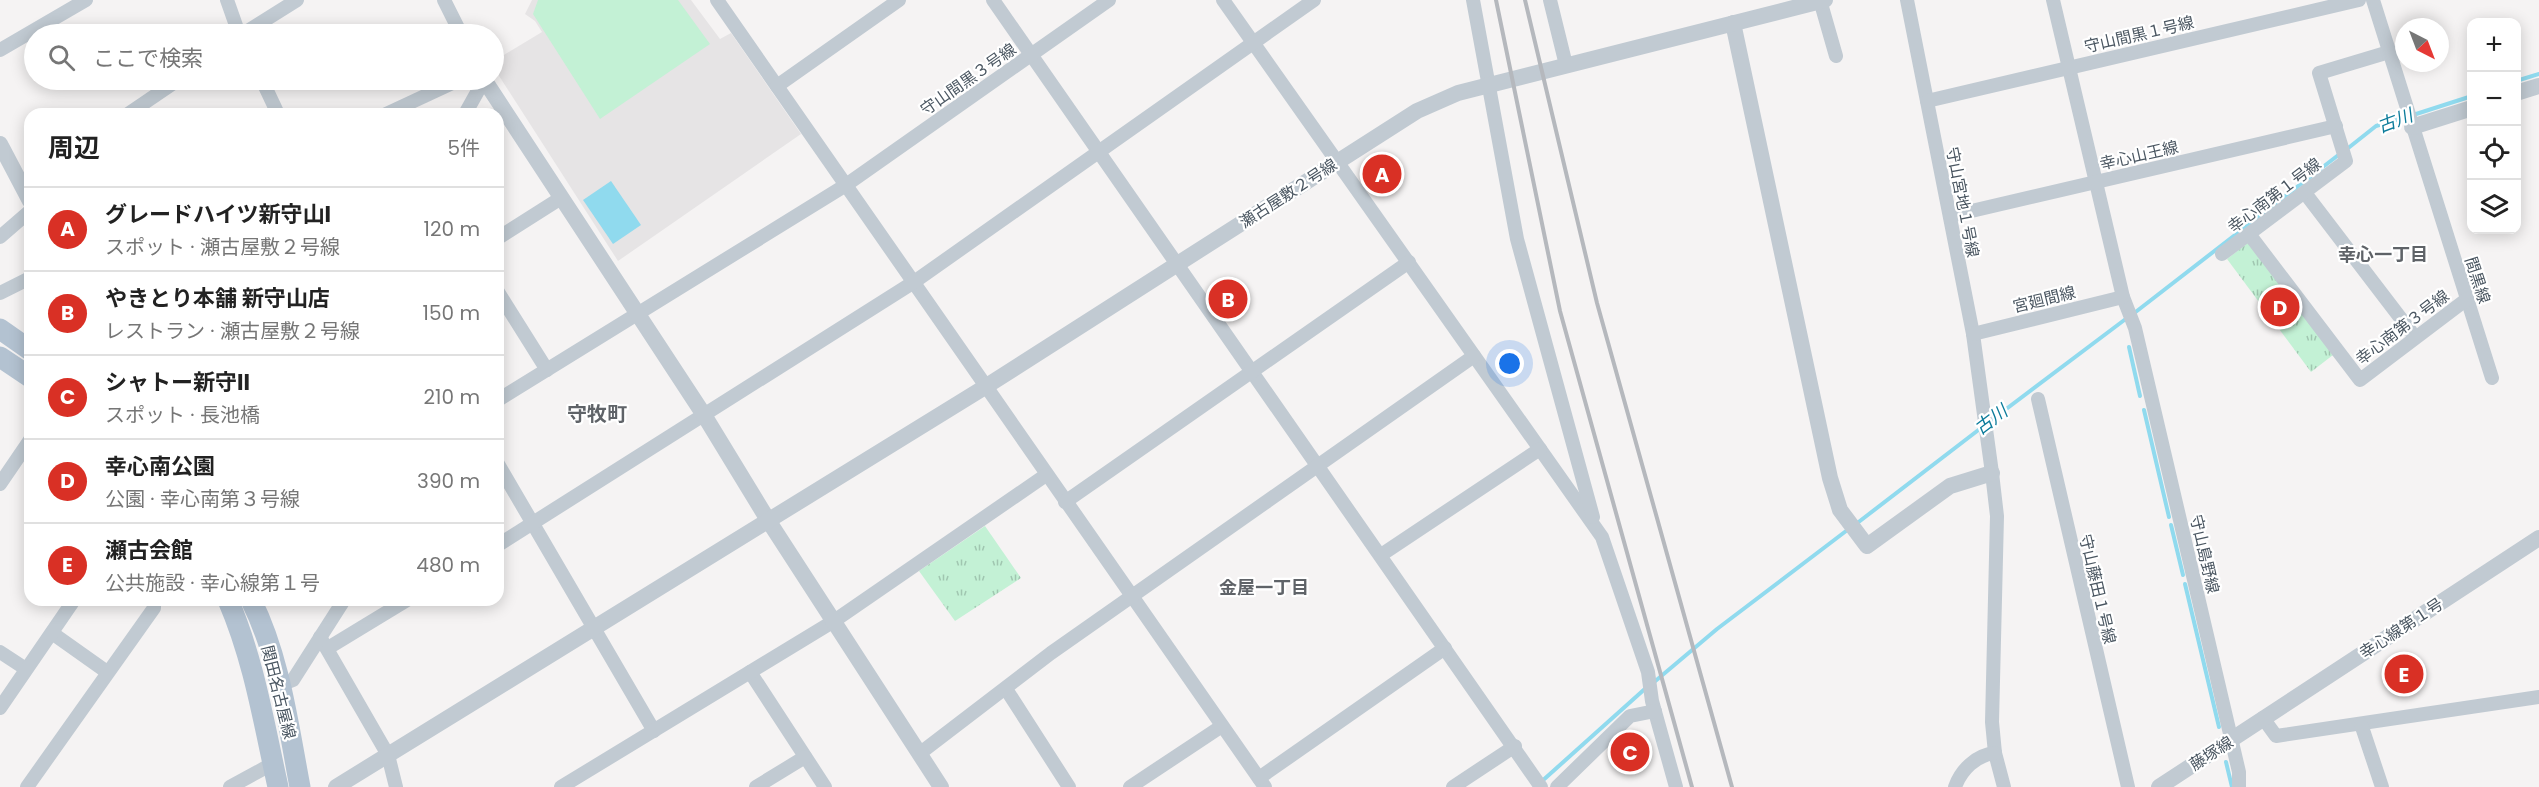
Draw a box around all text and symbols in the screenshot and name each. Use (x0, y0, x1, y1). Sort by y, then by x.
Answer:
street label: 守山間黒１号線 (2082, 11, 2196, 58)
north arrow (2395, 18, 2449, 72)
map controls (2467, 18, 2521, 234)
button: + (2467, 18, 2521, 72)
search box (24, 24, 504, 90)
street label: 守山間黒３号線 (916, 38, 1021, 121)
icon: search (45, 41, 78, 74)
text: ここで検索 (93, 43, 203, 74)
button: − (2467, 72, 2521, 126)
water label: 古川 (2374, 102, 2418, 139)
button: locate (2467, 126, 2521, 180)
text: 周辺 (48, 130, 100, 166)
text: 5件 (447, 134, 480, 162)
street label: 幸心山王線 (2098, 135, 2181, 176)
street label: 守山宮地１号線 (1941, 145, 1984, 259)
pin: A (1362, 152, 1402, 196)
street label: 瀬古屋敷２号線 (1235, 153, 1342, 234)
street label: 幸心南第１号線 (2223, 153, 2326, 238)
button: layers (2467, 180, 2521, 234)
text: グレードハイツ新守山I (105, 199, 331, 230)
text: A (60, 215, 75, 243)
text: 120 m (424, 215, 480, 243)
text: スポット · 瀬古屋敷２号線 (105, 233, 340, 261)
district label: 幸心一丁目 (2338, 242, 2428, 267)
street label: 間黒線 (2459, 254, 2496, 307)
pin: B (1208, 276, 1248, 322)
street label: 宮廻間線 (2010, 281, 2078, 318)
text: やきとり本舗 新守山店 (105, 283, 330, 314)
pin: D (2260, 284, 2300, 330)
street label: 幸心南第３号線 (2351, 285, 2454, 370)
text: B (61, 299, 74, 327)
text: 150 m (423, 299, 480, 327)
text: レストラン · 瀬古屋敷２号線 (105, 317, 360, 345)
your location (1495, 349, 1524, 378)
text: シャトー新守II (105, 367, 250, 398)
text: C (60, 383, 75, 411)
text: 210 m (424, 383, 480, 411)
water label: 古川 (1969, 398, 2014, 440)
district label: 守牧町 (567, 400, 627, 428)
text: スポット · 長池橋 (105, 401, 260, 429)
text: 幸心南公園 (105, 451, 215, 482)
text: D (60, 467, 75, 495)
text: 390 m (417, 467, 480, 495)
text: 公園 · 幸心南第３号線 (105, 485, 300, 513)
street label: 守山島野線 (2184, 513, 2225, 596)
street label: 守山藤田１号線 (2074, 532, 2121, 646)
text: 瀬古会館 (105, 535, 193, 566)
text: E (62, 551, 73, 579)
text: 480 m (416, 551, 480, 579)
text: 公共施設 · 幸心線第１号 (105, 569, 320, 597)
district label: 金屋一丁目 (1219, 575, 1309, 600)
street label: 幸心線第１号 (2355, 593, 2448, 664)
street label: 関田名古屋線 (256, 643, 301, 741)
pin: E (2384, 652, 2424, 696)
pin: C (1610, 730, 1650, 774)
street label: 藤塚線 (2185, 731, 2238, 776)

